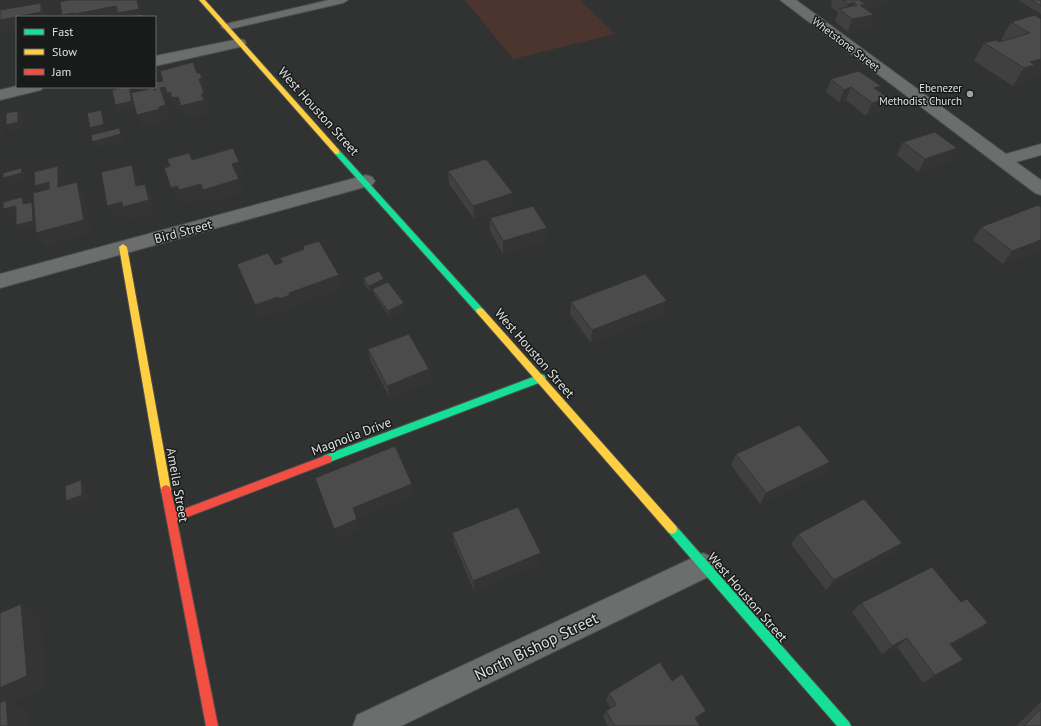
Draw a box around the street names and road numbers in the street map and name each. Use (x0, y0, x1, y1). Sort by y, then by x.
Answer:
street label: Whetstone Street (809, 14, 883, 74)
street label: West Houston Street (274, 64, 363, 160)
street label: Bird Street (152, 215, 214, 247)
street label: West Houston Street (491, 305, 579, 402)
street label: Magnolia Drive (309, 413, 393, 459)
street label: Ameila Street (163, 447, 193, 524)
street label: West Houston Street (704, 549, 792, 646)
street label: North Bishop Street (471, 607, 602, 685)

